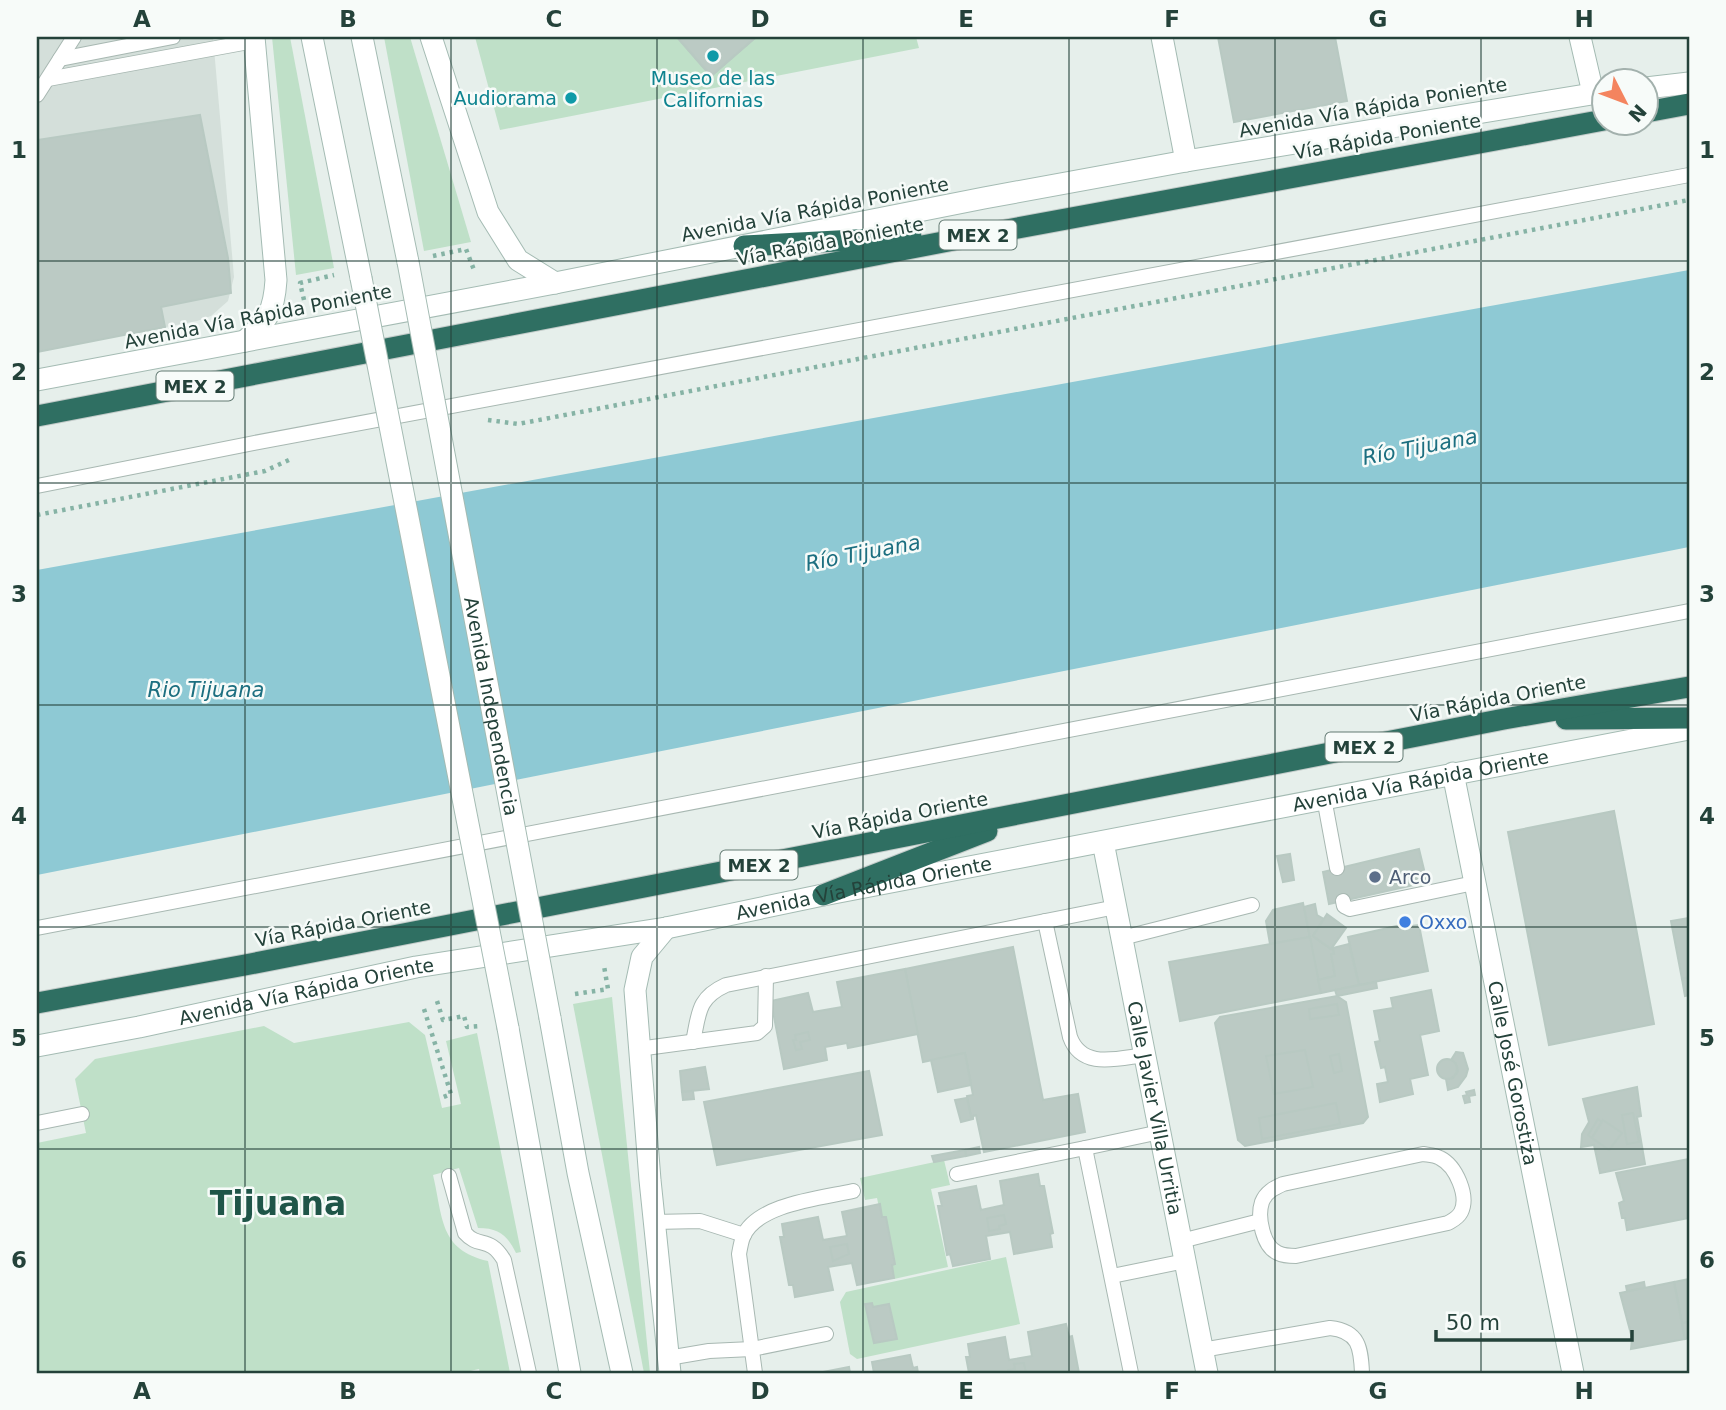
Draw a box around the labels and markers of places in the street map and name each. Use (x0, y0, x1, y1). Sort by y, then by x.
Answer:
marker: Museo de las Californias (705, 48, 721, 64)
place label: Museo de las Californias (651, 67, 775, 111)
place label: Audiorama (453, 87, 557, 109)
marker: Audiorama (563, 90, 579, 106)
place label: Arco (1389, 866, 1431, 888)
marker: Arco (1367, 869, 1383, 885)
place label: Oxxo (1419, 911, 1467, 933)
marker: Oxxo (1397, 914, 1413, 930)

